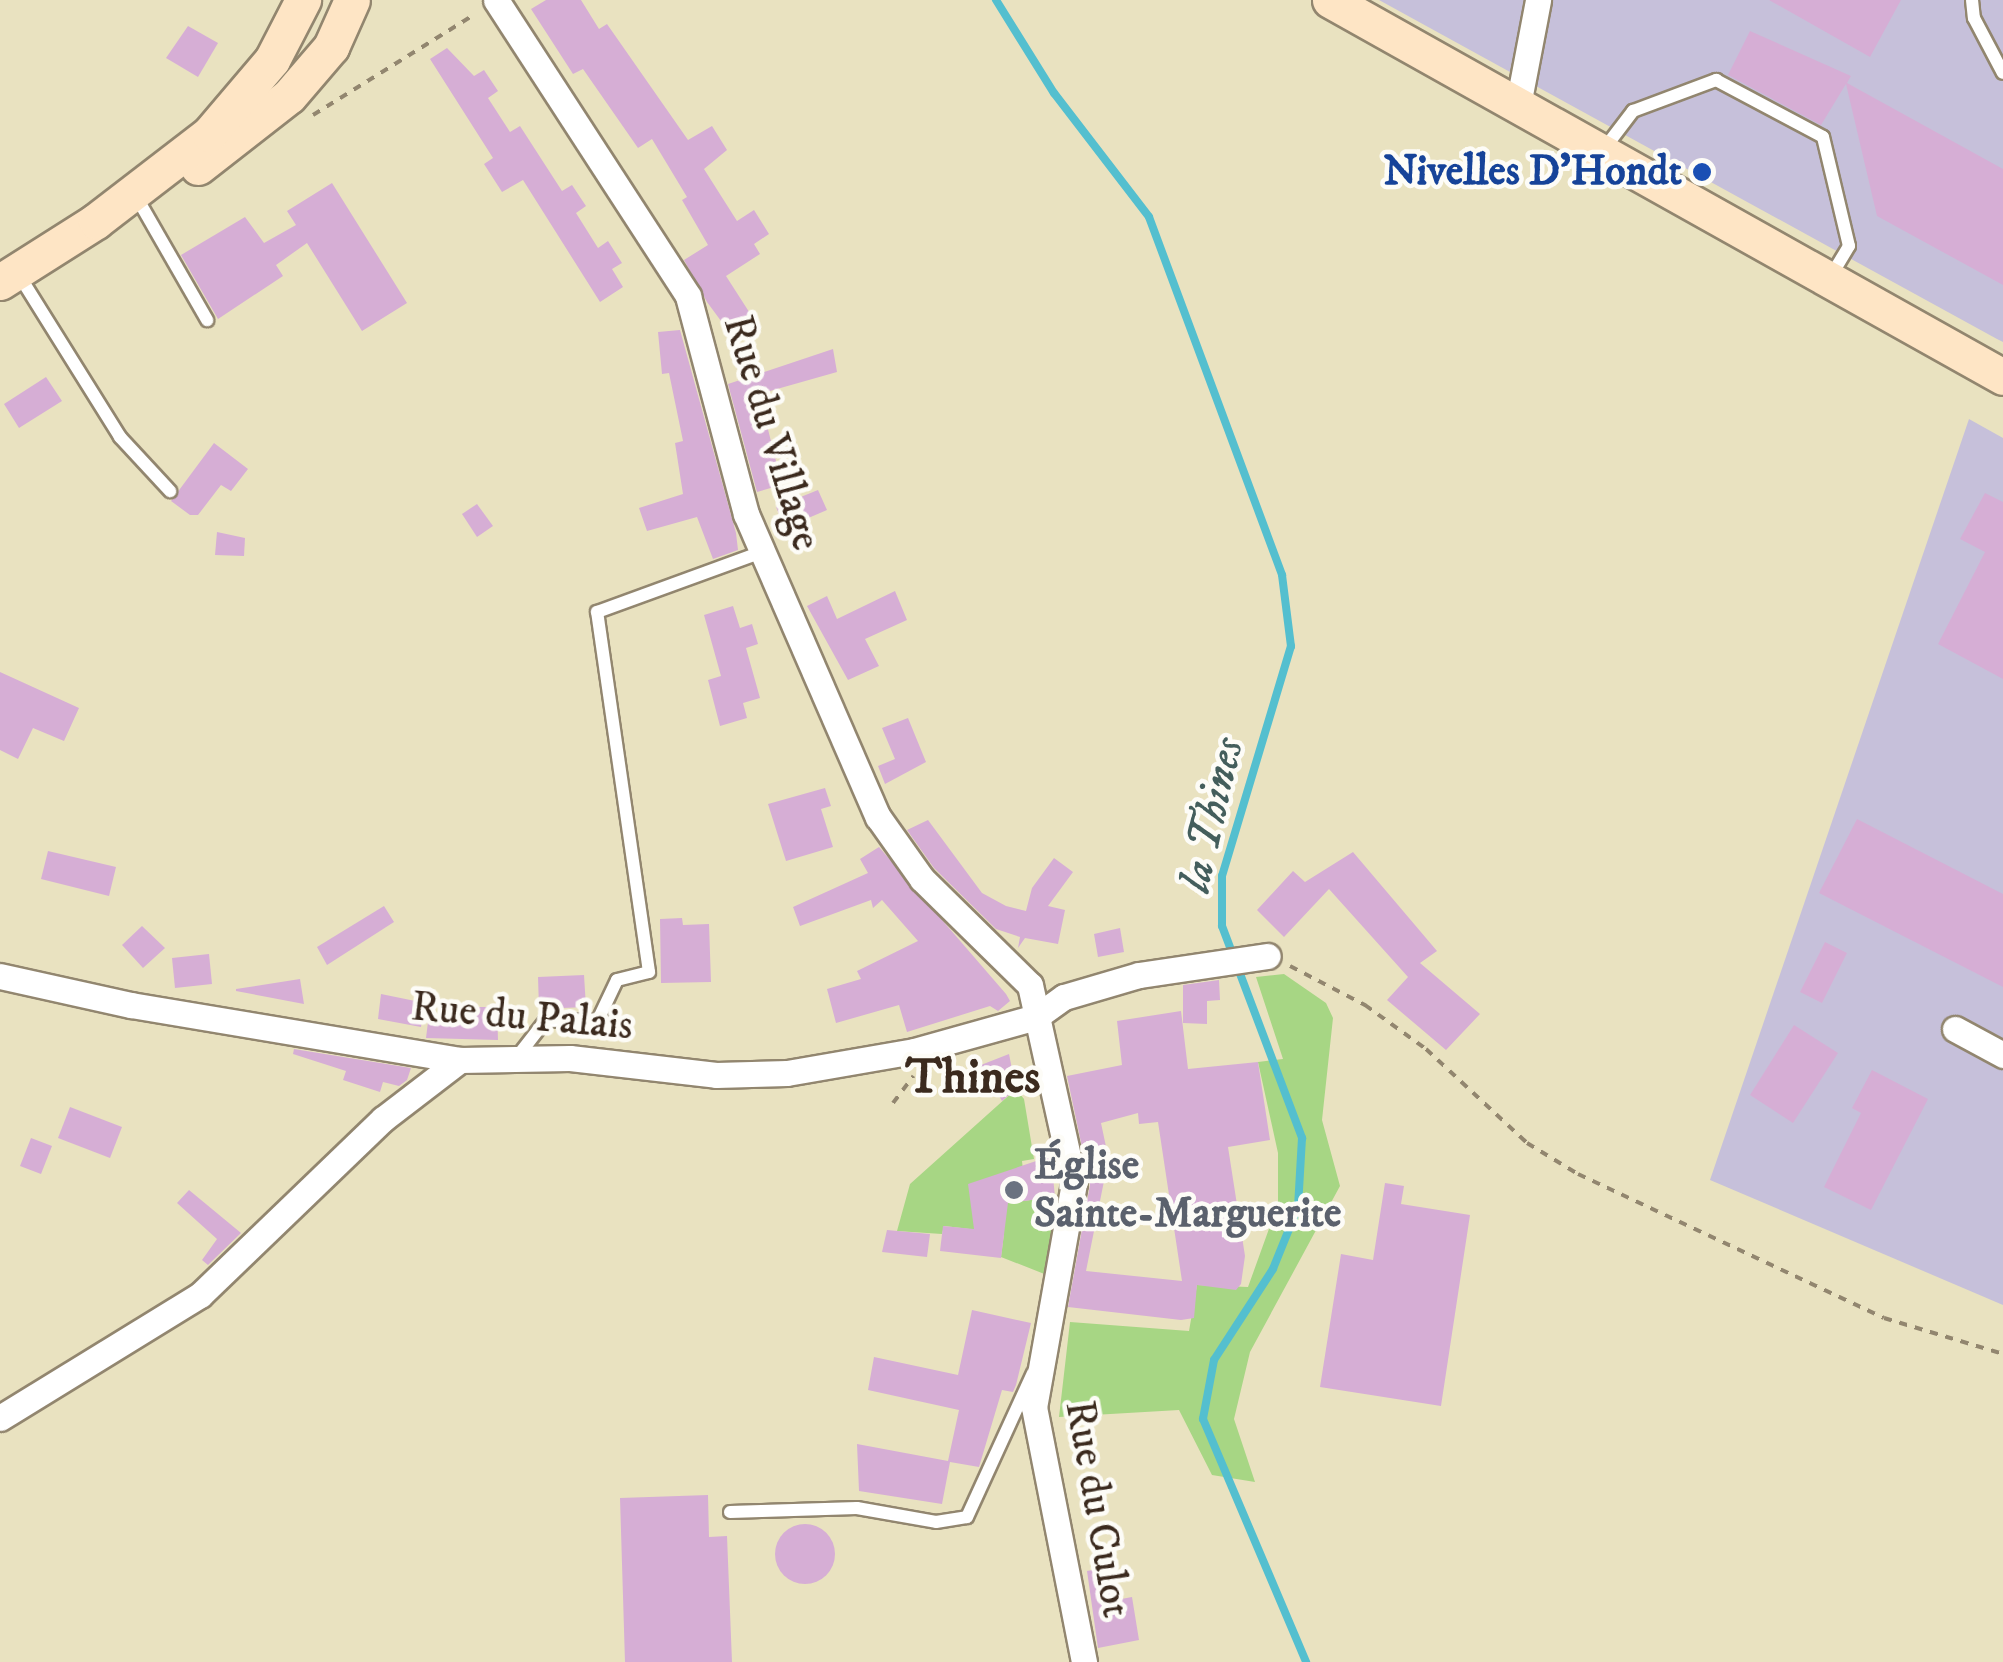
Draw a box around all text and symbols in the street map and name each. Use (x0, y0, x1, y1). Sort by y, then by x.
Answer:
place label: Nivelles D'Hondt (1383, 147, 1682, 197)
marker: Nivelles D'Hondt (1691, 161, 1713, 183)
street label: Rue du Village (711, 310, 831, 556)
water label: la Thines (1169, 733, 1257, 897)
street label: Rue du Palais (409, 982, 635, 1052)
district label: Thines (906, 1050, 1040, 1108)
place label: Église Sainte-Marguerite (1034, 1141, 1341, 1240)
marker: Église Sainte-Marguerite (1003, 1179, 1025, 1201)
street label: Rue du Culot (1053, 1397, 1141, 1621)

